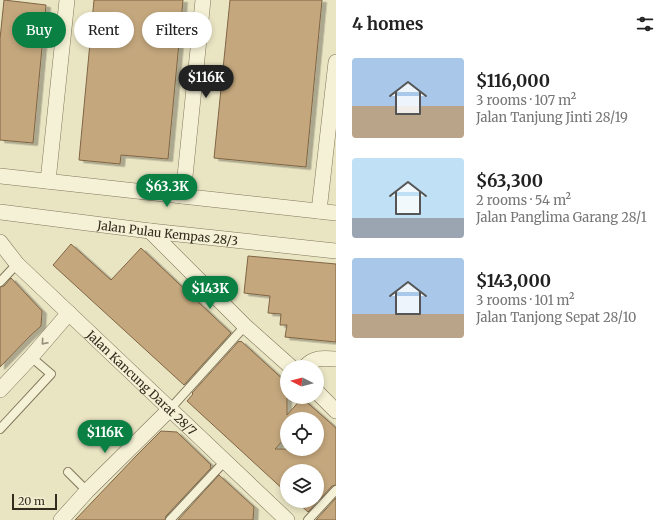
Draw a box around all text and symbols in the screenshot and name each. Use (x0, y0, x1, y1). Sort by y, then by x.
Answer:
chip: Buy (12, 12, 66, 48)
chip: Rent (74, 12, 134, 48)
chip: Filters (142, 12, 212, 48)
text: 4 homes (352, 13, 423, 35)
icon: filters (634, 13, 656, 35)
pin: $116K (178, 65, 234, 99)
text: $116K (188, 69, 224, 86)
text: $116,000 (476, 70, 550, 92)
icon: home (384, 74, 432, 122)
text: 3 rooms · 107 m² (476, 92, 576, 109)
text: Jalan Tanjung Jinti 28/19 (476, 109, 628, 126)
text: $63,300 (476, 170, 543, 192)
pin: $63.3K (134, 174, 200, 208)
icon: home (384, 174, 432, 222)
text: $63.3K (145, 178, 189, 195)
text: 2 rooms · 54 m² (476, 192, 571, 209)
text: Jalan Panglima Garang 28/1 (476, 209, 647, 226)
street label: Jalan Pulau Kempas 28/3 (96, 217, 239, 248)
text: $143,000 (476, 270, 551, 292)
icon: home (384, 274, 432, 322)
pin: $143K (182, 276, 238, 310)
text: $143K (191, 280, 229, 297)
text: 3 rooms · 101 m² (476, 292, 574, 309)
text: Jalan Tanjong Sepat 28/10 (476, 309, 636, 326)
street label: Jalan Kancung Darat 28/7 (83, 326, 200, 438)
one-way arrow (41, 338, 48, 345)
north arrow (280, 360, 324, 404)
map controls (280, 360, 324, 508)
button: locate (280, 412, 324, 456)
pin: $116K (77, 420, 133, 454)
text: $116K (87, 424, 123, 441)
button: layers (280, 464, 324, 508)
scale bar (12, 492, 57, 511)
text: 20 m (18, 494, 45, 508)

